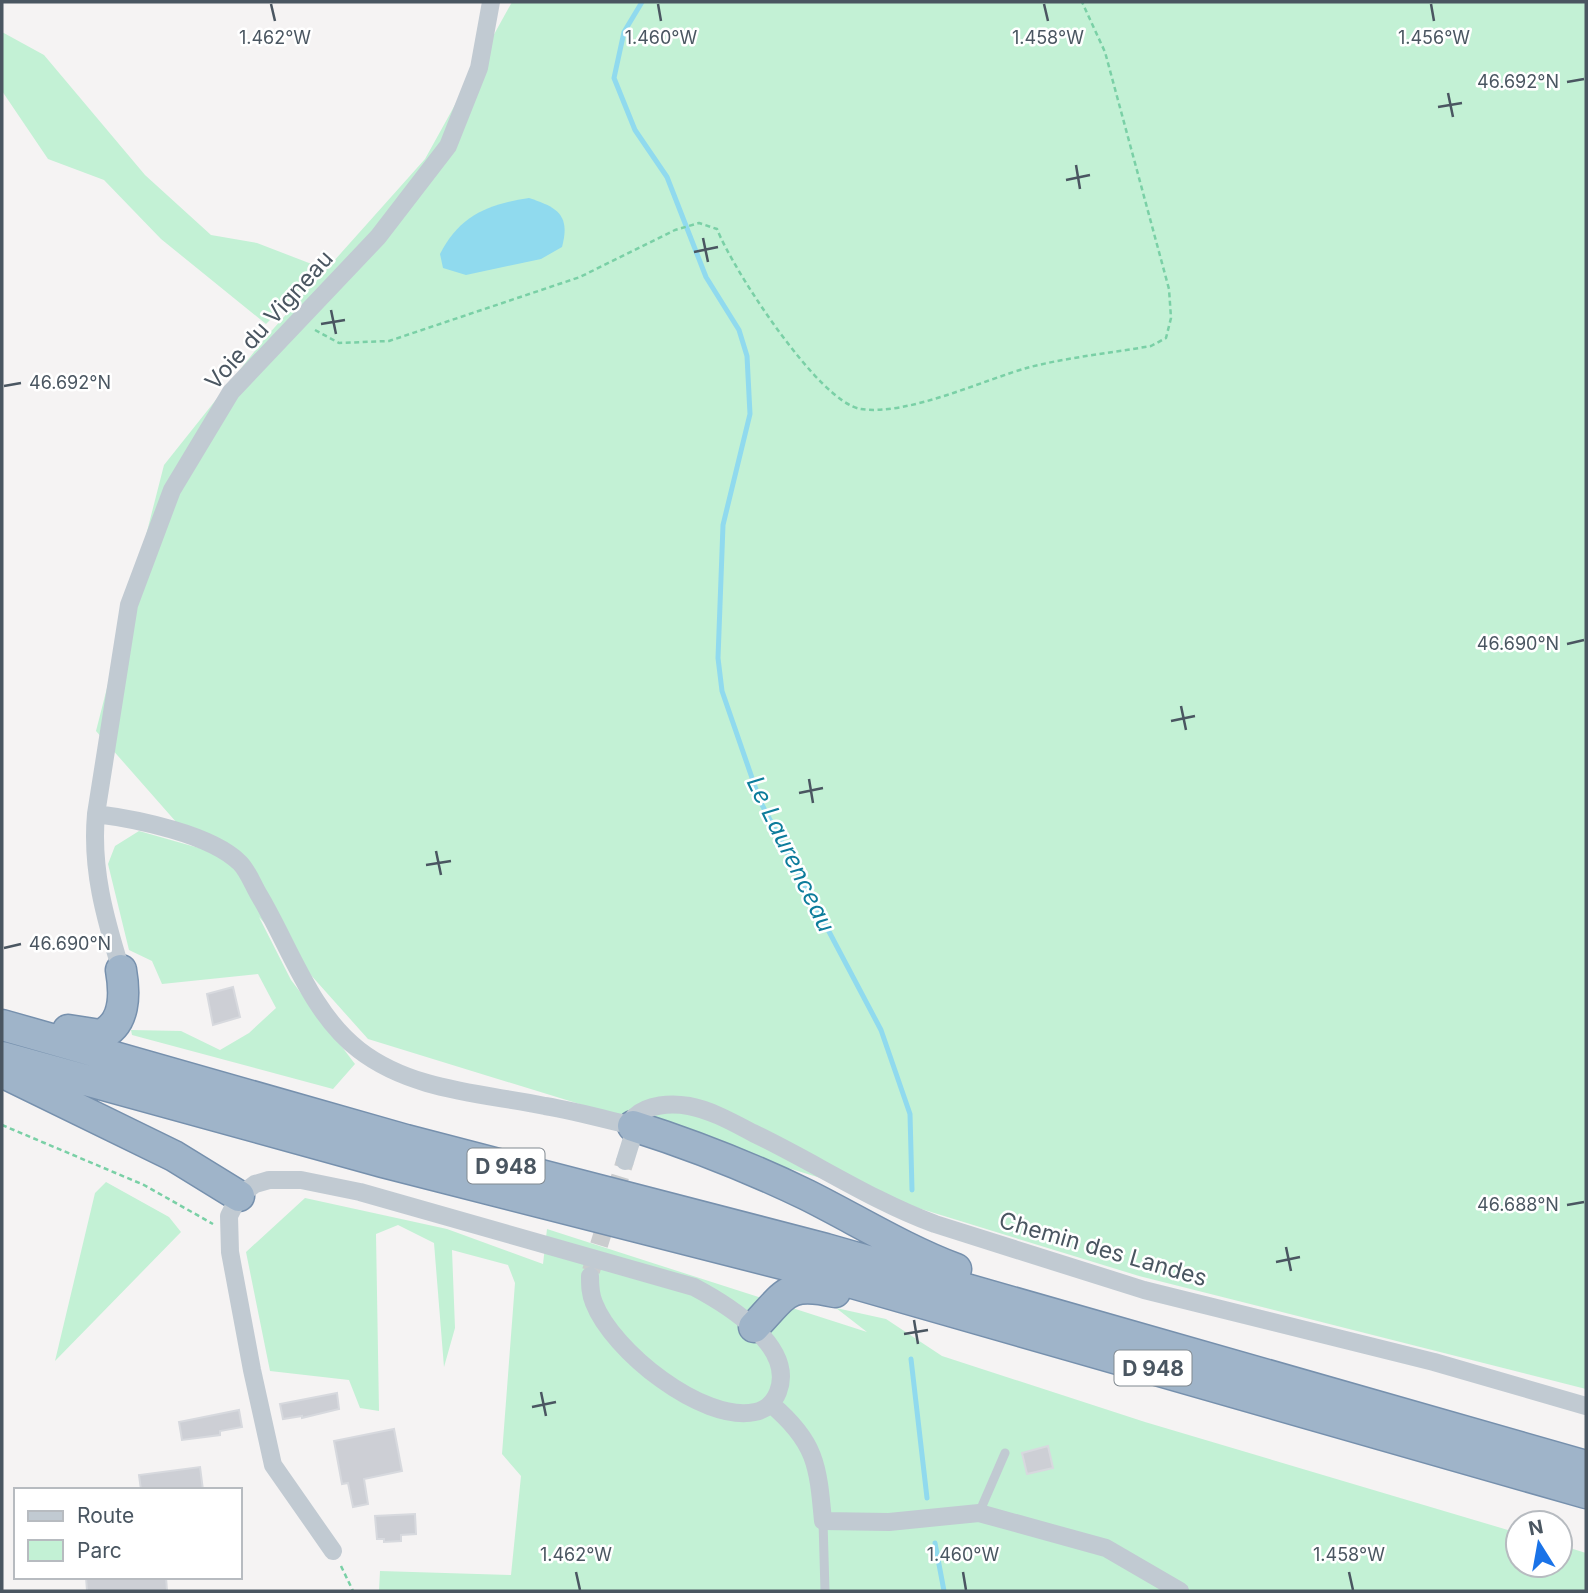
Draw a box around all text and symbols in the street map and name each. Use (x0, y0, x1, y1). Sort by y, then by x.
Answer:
text: 1.462°W (239, 27, 311, 48)
text: 1.460°W (625, 27, 698, 48)
text: 1.458°W (1012, 27, 1084, 48)
text: 1.456°W (1398, 27, 1470, 48)
text: 46.692°N (1477, 71, 1559, 92)
street label: Voie du Vigneau (199, 245, 339, 395)
text: 46.692°N (29, 372, 111, 393)
text: 46.690°N (1477, 633, 1559, 654)
water label: Le Laurenceau (741, 771, 841, 937)
text: 46.690°N (29, 933, 111, 954)
road number: D 948 (468, 1148, 544, 1184)
text: 46.688°N (1477, 1194, 1559, 1215)
street label: Chemin des Landes (996, 1206, 1210, 1292)
road number: D 948 (1114, 1350, 1192, 1386)
legend (14, 1488, 242, 1579)
text: Route (77, 1503, 134, 1528)
north arrow (1504, 1509, 1574, 1579)
text: N (1527, 1515, 1545, 1540)
text: Parc (77, 1538, 122, 1563)
text: 1.462°W (540, 1544, 612, 1565)
text: 1.460°W (927, 1544, 1000, 1565)
text: 1.458°W (1313, 1544, 1385, 1565)

